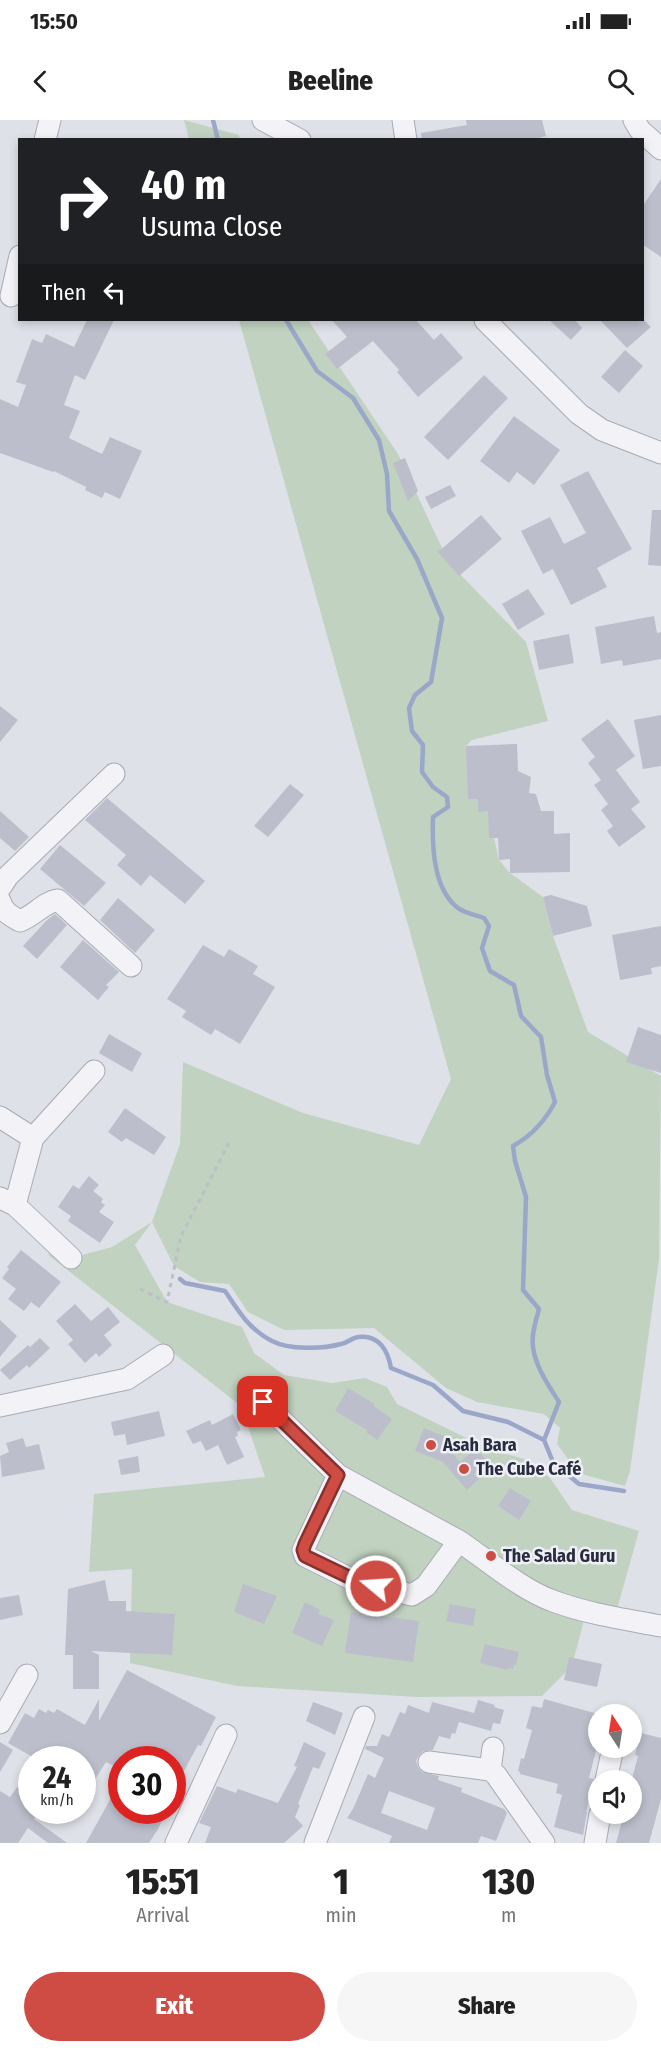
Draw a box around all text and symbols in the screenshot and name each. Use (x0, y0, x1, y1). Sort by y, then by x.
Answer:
text: 15:50 (30, 8, 78, 35)
icon: back (24, 65, 57, 98)
text: Beeline (288, 65, 373, 97)
icon: search (604, 65, 637, 98)
text: 40 m (141, 160, 226, 210)
icon: right (42, 162, 120, 240)
text: Usuma Close (141, 211, 282, 243)
icon: left (98, 276, 131, 309)
text: Then (42, 279, 86, 306)
pin (237, 1376, 288, 1427)
icon: arrive (246, 1385, 279, 1418)
place label: Asah Bara (442, 1434, 517, 1456)
marker: Asah Bara (424, 1438, 438, 1452)
place label: The Cube Café (476, 1458, 581, 1480)
marker: The Cube Café (457, 1462, 471, 1476)
place label: The Salad Guru (503, 1545, 615, 1567)
marker: The Salad Guru (484, 1549, 498, 1563)
position arrow (344, 1554, 408, 1618)
north arrow (588, 1704, 642, 1758)
map controls (588, 1704, 642, 1824)
speed limit sign: 30 (108, 1746, 186, 1824)
text: 24 (43, 1760, 71, 1796)
button: sound (588, 1770, 642, 1824)
text: km/h (40, 1791, 74, 1809)
text: 15:51 (126, 1860, 200, 1904)
text: 1 (333, 1860, 349, 1904)
text: 130 (482, 1860, 535, 1904)
text: Arrival (136, 1903, 189, 1927)
text: min (326, 1903, 357, 1927)
text: m (501, 1903, 516, 1927)
button: Exit (24, 1972, 325, 2041)
button: Share (337, 1972, 637, 2041)

